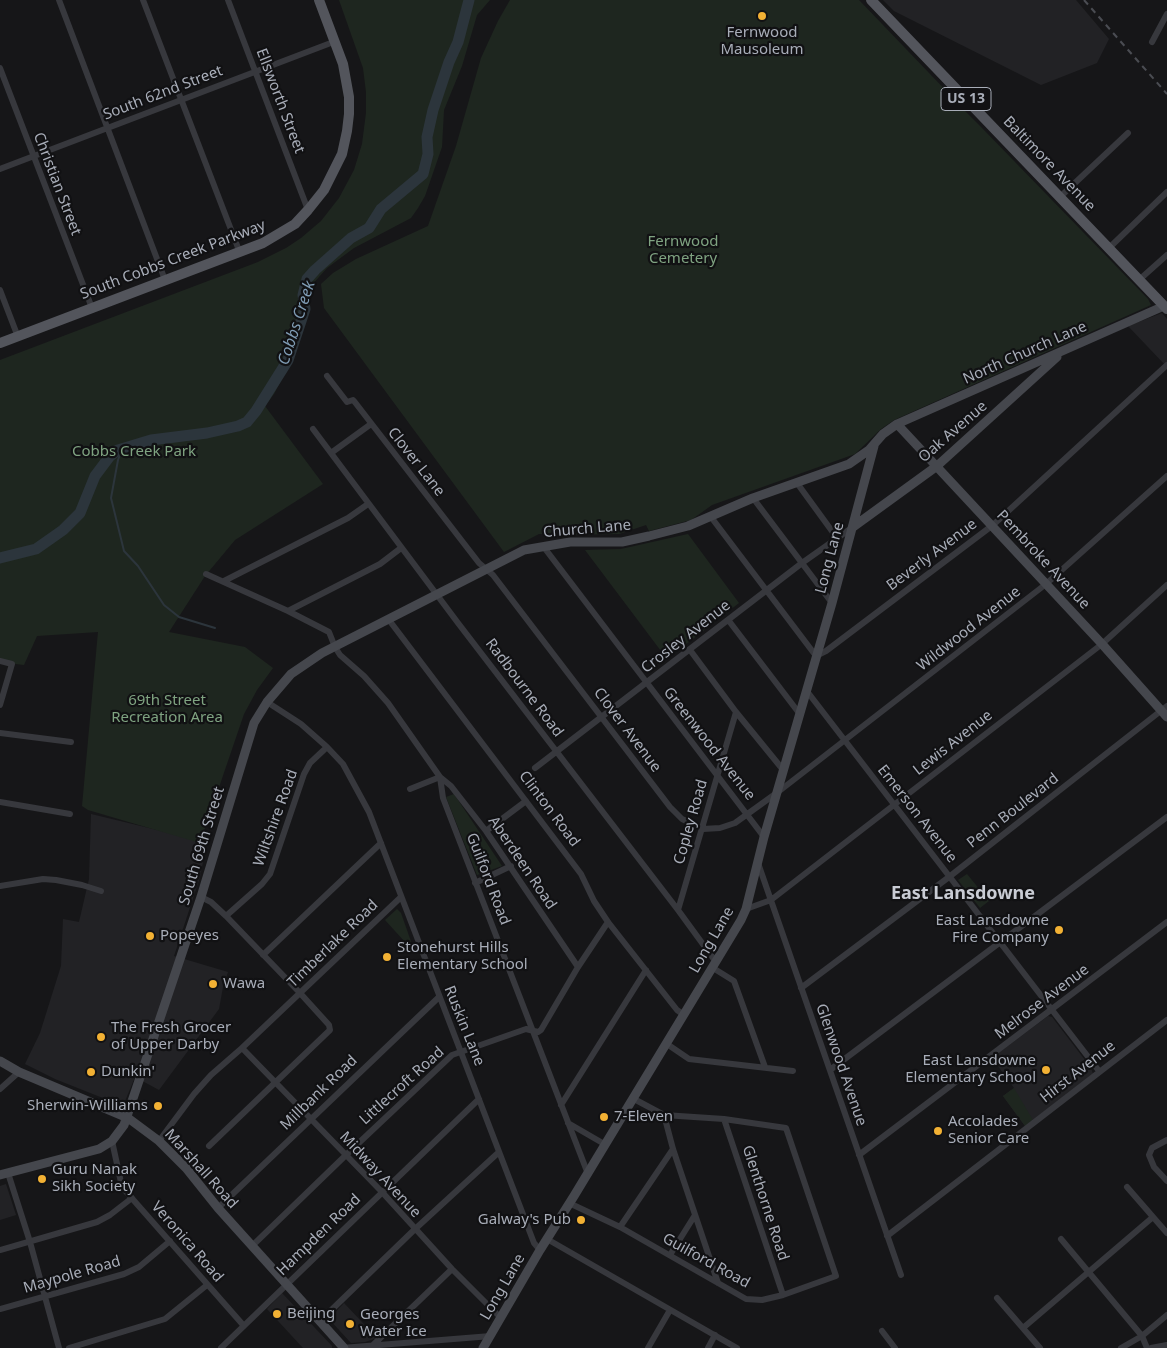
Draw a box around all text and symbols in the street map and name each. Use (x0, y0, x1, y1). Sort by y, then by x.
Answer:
marker: Fernwood Mausoleum (756, 10, 768, 22)
place label: Fernwood Mausoleum (720, 24, 804, 59)
street label: Ellsworth Street (252, 46, 308, 156)
street label: South 62nd Street (101, 62, 225, 124)
road number: US 13 (941, 88, 991, 110)
street label: Baltimore Avenue (999, 113, 1099, 215)
street label: Christian Street (29, 130, 85, 238)
street label: South Cobbs Creek Parkway (78, 216, 268, 304)
park label: Fernwood Cemetery (648, 233, 718, 268)
water label: Cobbs Creek (274, 279, 320, 367)
street label: North Church Lane (960, 318, 1090, 388)
street label: Oak Avenue (915, 397, 991, 467)
street label: Clover Lane (384, 424, 448, 500)
park label: Cobbs Creek Park (72, 443, 196, 461)
street label: Pembroke Avenue (993, 507, 1093, 613)
street label: Beverly Avenue (883, 515, 981, 595)
street label: Church Lane (542, 516, 632, 542)
street label: Long Lane (812, 520, 848, 596)
street label: Wildwood Avenue (914, 583, 1024, 675)
street label: Crosley Avenue (638, 597, 734, 677)
street label: Radbourne Road (481, 635, 567, 741)
street label: Clover Avenue (589, 684, 665, 776)
street label: Greenwood Avenue (659, 684, 759, 804)
park label: 69th Street Recreation Area (111, 692, 223, 727)
street label: Lewis Avenue (910, 707, 996, 779)
street label: Emerson Avenue (873, 762, 961, 866)
street label: Wiltshire Road (250, 767, 302, 869)
street label: Clinton Road (515, 768, 583, 850)
street label: Penn Boulevard (964, 770, 1062, 852)
street label: Copley Road (670, 778, 712, 866)
street label: South 69th Street (175, 785, 229, 907)
street label: Aberdeen Road (484, 813, 560, 913)
street label: Guilford Road (462, 830, 514, 928)
district label: East Lansdowne (891, 883, 1035, 905)
street label: Timberlake Road (284, 896, 382, 992)
street label: Long Lane (686, 904, 738, 976)
place label: East Lansdowne Fire Company (935, 912, 1049, 947)
marker: East Lansdowne Fire Company (1053, 924, 1065, 936)
place label: Popeyes (160, 927, 219, 945)
marker: Popeyes (144, 930, 156, 942)
place label: Stonehurst Hills Elementary School (397, 939, 528, 974)
marker: Stonehurst Hills Elementary School (381, 951, 393, 963)
street label: Melrose Avenue (991, 961, 1093, 1043)
place label: Wawa (223, 975, 265, 993)
marker: Wawa (207, 978, 219, 990)
street label: Ruskin Lane (440, 983, 488, 1069)
street label: Glenwood Avenue (812, 1001, 870, 1129)
place label: The Fresh Grocer of Upper Darby (111, 1019, 231, 1054)
marker: The Fresh Grocer of Upper Darby (95, 1031, 107, 1043)
street label: Hirst Avenue (1037, 1037, 1119, 1107)
street label: Littlecroft Road (356, 1043, 448, 1129)
street label: Millbank Road (277, 1052, 361, 1134)
place label: East Lansdowne Elementary School (905, 1052, 1036, 1087)
place label: Dunkin' (101, 1063, 155, 1081)
marker: East Lansdowne Elementary School (1040, 1064, 1052, 1076)
marker: Dunkin' (85, 1066, 97, 1078)
place label: Sherwin-Williams (27, 1097, 148, 1115)
marker: Sherwin-Williams (152, 1100, 164, 1112)
place label: 7-Eleven (614, 1108, 673, 1126)
marker: 7-Eleven (598, 1111, 610, 1123)
place label: Accolades Senior Care (948, 1113, 1029, 1148)
marker: Accolades Senior Care (932, 1125, 944, 1137)
street label: Marshall Road (161, 1126, 241, 1212)
street label: Midway Avenue (336, 1128, 424, 1222)
street label: Glenthorne Road (738, 1143, 792, 1263)
place label: Guru Nanak Sikh Society (52, 1161, 137, 1196)
marker: Guru Nanak Sikh Society (36, 1173, 48, 1185)
street label: Hampden Road (273, 1190, 365, 1280)
street label: Veronica Road (147, 1198, 227, 1286)
place label: Galway's Pub (478, 1211, 571, 1229)
marker: Galway's Pub (575, 1214, 587, 1226)
street label: Guilford Road (659, 1230, 753, 1292)
street label: Long Lane (477, 1251, 529, 1323)
street label: Maypole Road (21, 1253, 123, 1297)
place label: Beijing (287, 1305, 335, 1323)
place label: Georges Water Ice (360, 1306, 427, 1341)
marker: Beijing (271, 1308, 283, 1320)
marker: Georges Water Ice (344, 1318, 356, 1330)

